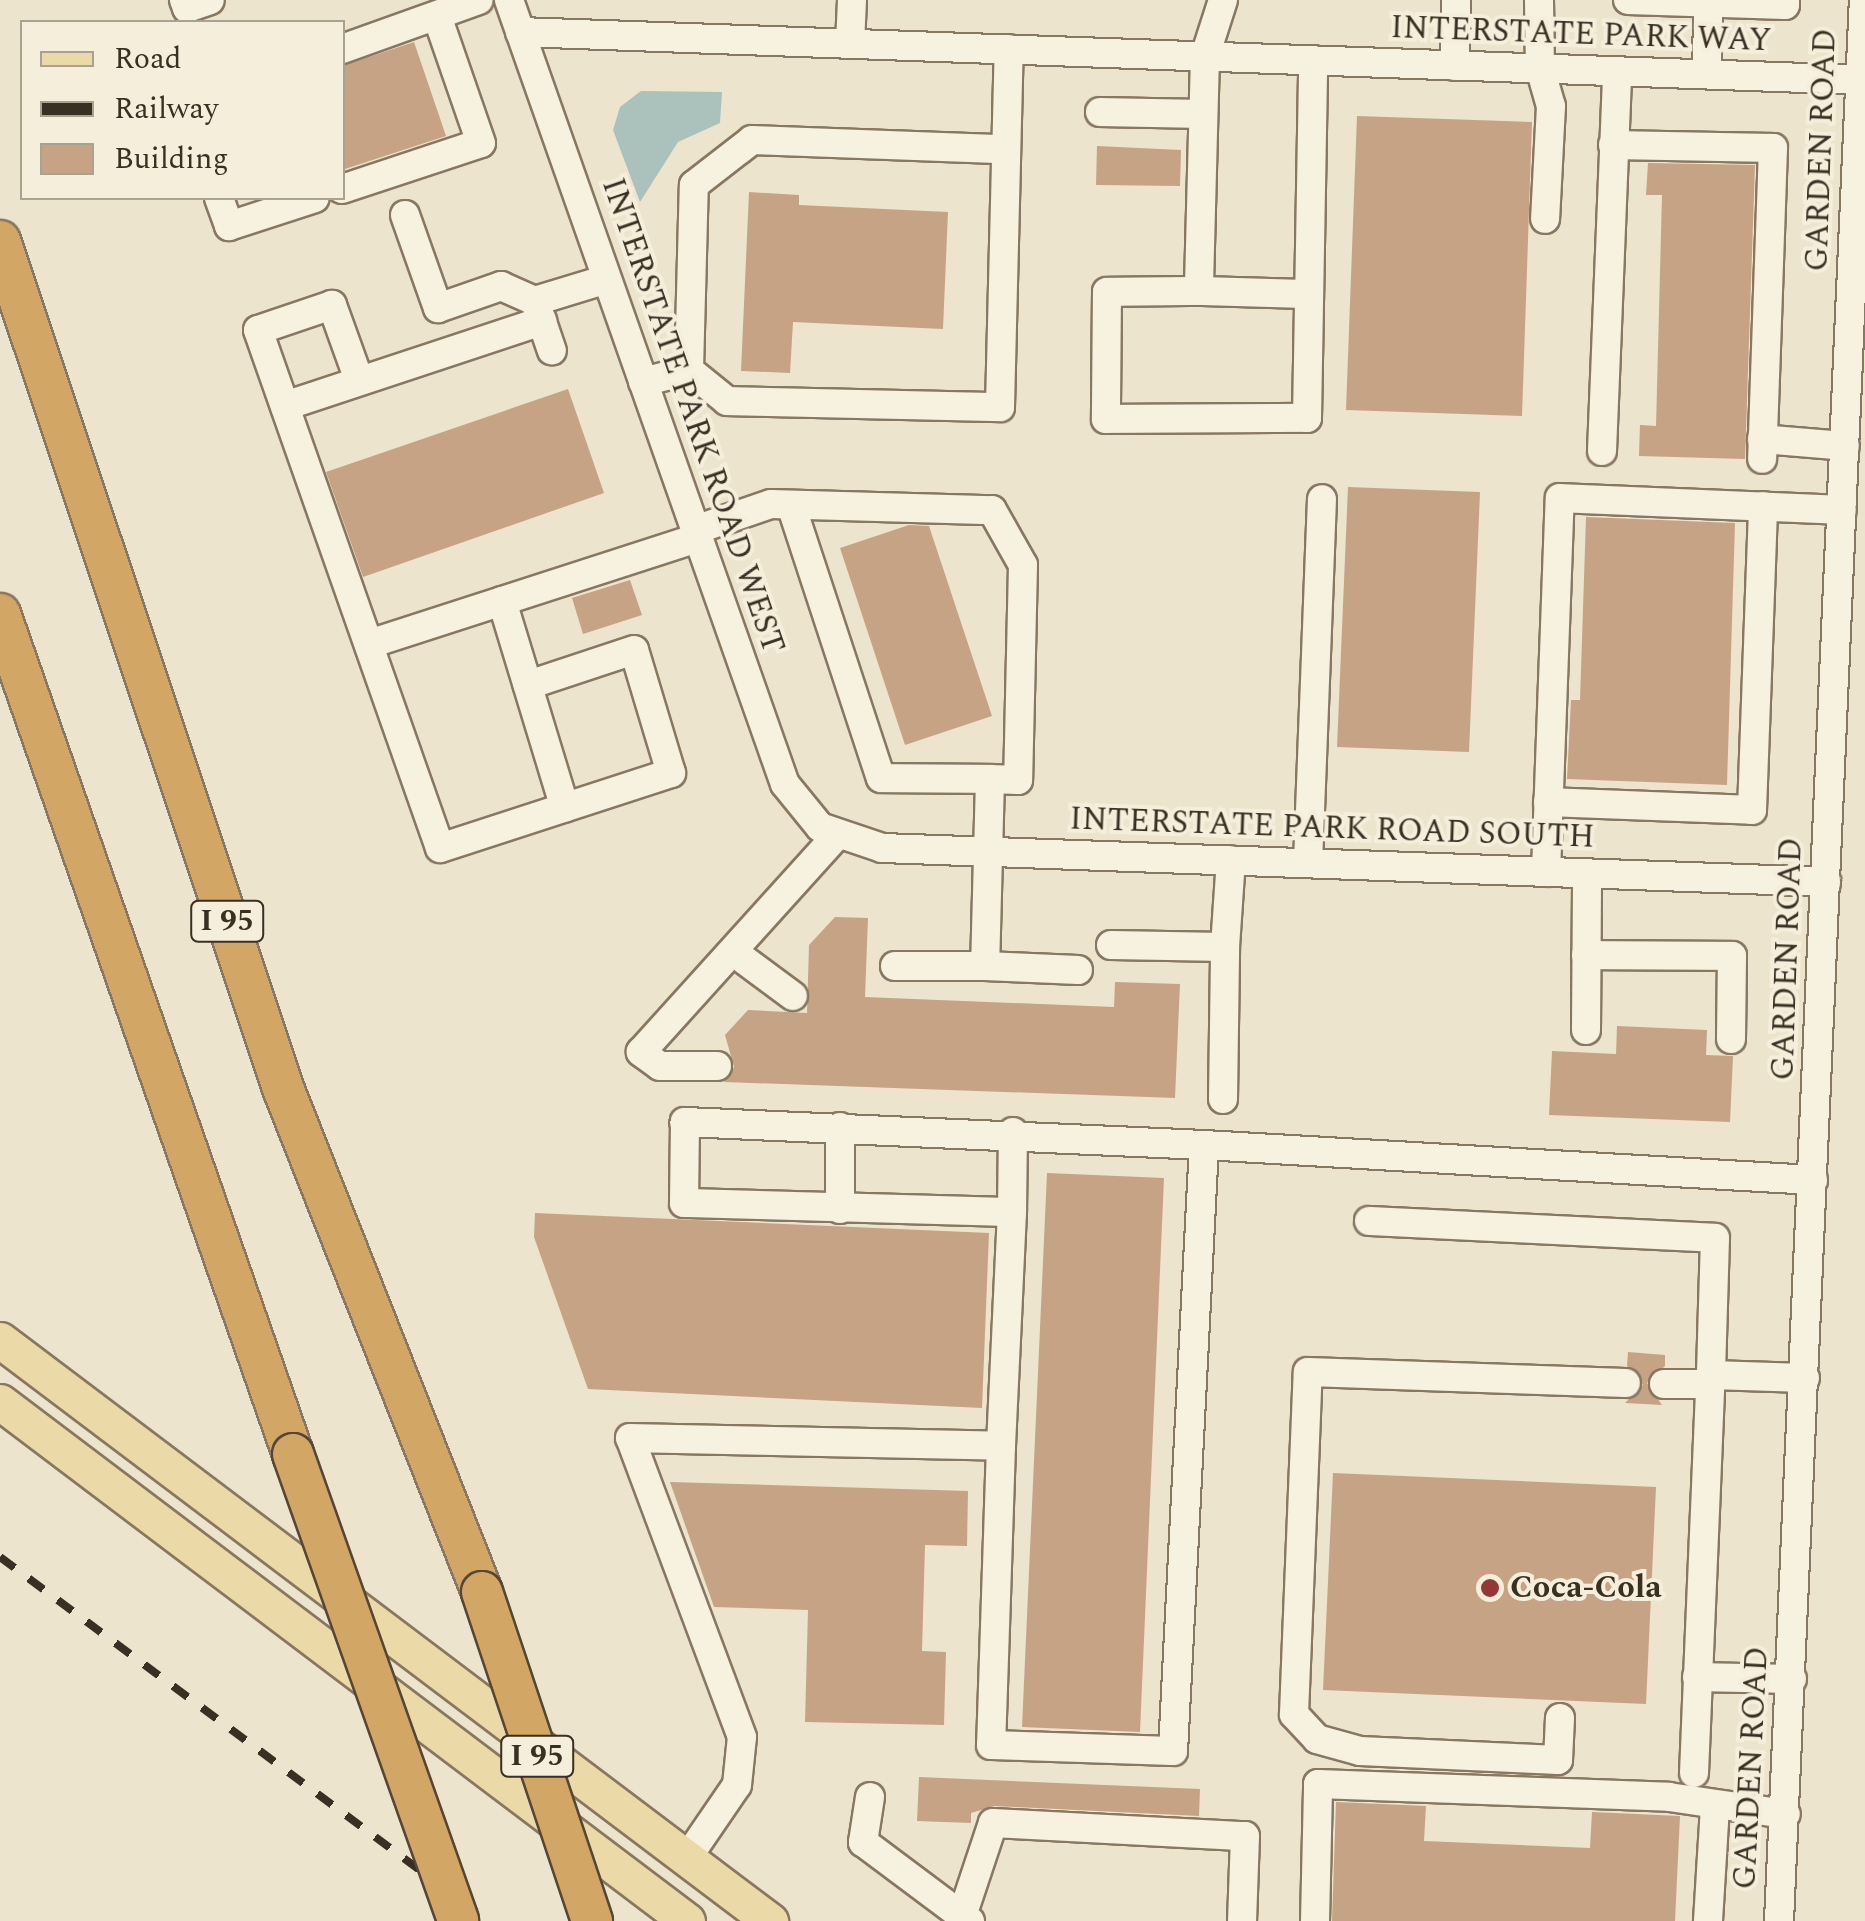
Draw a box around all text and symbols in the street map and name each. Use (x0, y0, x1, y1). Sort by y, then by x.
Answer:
street label: INTERSTATE PARK WAY (1390, 9, 1772, 61)
legend (20, 20, 345, 200)
street label: GARDEN ROAD (1799, 28, 1845, 272)
text: Road (114, 36, 182, 82)
text: Railway (114, 86, 219, 132)
text: Building (114, 136, 229, 182)
street label: INTERSTATE PARK ROAD WEST (592, 173, 792, 659)
street label: INTERSTATE PARK ROAD SOUTH (1069, 801, 1595, 857)
street label: GARDEN ROAD (1765, 837, 1811, 1081)
road number: I 95 (190, 896, 264, 946)
place label: Coca-Cola (1510, 1569, 1662, 1607)
marker: Coca-Cola (1479, 1577, 1501, 1599)
street label: GARDEN ROAD (1726, 1646, 1778, 1890)
road number: I 95 (500, 1731, 574, 1781)

